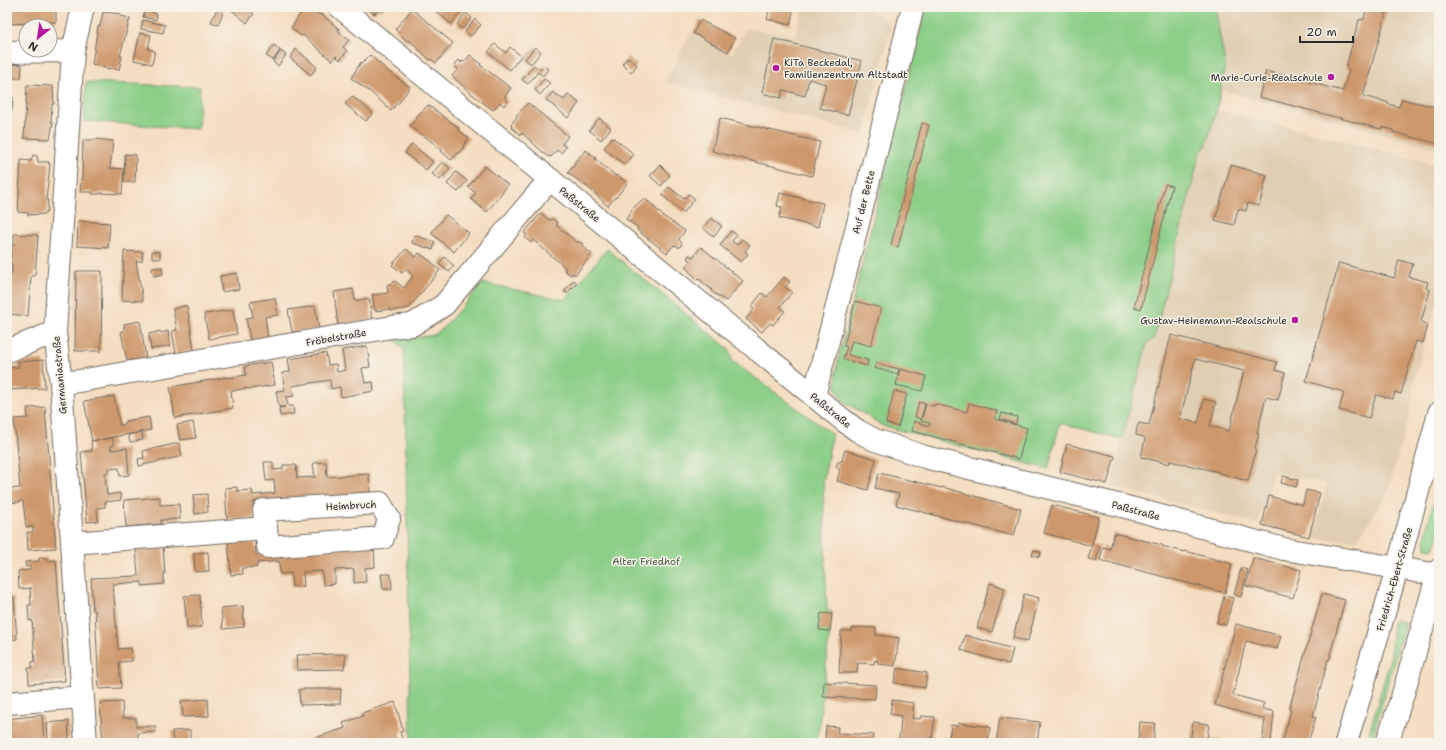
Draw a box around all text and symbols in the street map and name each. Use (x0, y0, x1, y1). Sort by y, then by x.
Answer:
north arrow (18, 18, 58, 58)
scale bar (1300, 18, 1353, 44)
text: 20 m (1306, 24, 1337, 40)
text: N (25, 37, 41, 55)
place label: KiTa Beckedal, Familienzentrum Altstadt (784, 56, 908, 81)
marker: KiTa Beckedal, Familienzentrum Altstadt (771, 63, 781, 73)
place label: Marie-Curie-Realschule (1211, 71, 1323, 84)
marker: Marie-Curie-Realschule (1326, 72, 1336, 82)
street label: Auf der Bette (849, 169, 878, 235)
street label: Paßstraße (556, 184, 603, 225)
place label: Gustav-Heinemann-Realschule (1140, 314, 1287, 327)
marker: Gustav-Heinemann-Realschule (1290, 315, 1300, 325)
street label: Fröbelstraße (305, 326, 368, 349)
street label: Germaniastraße (50, 335, 69, 415)
street label: Paßstraße (807, 390, 854, 431)
street label: Heimbruch (325, 498, 377, 513)
street label: Paßstraße (1110, 498, 1162, 523)
street label: Friedrich-Ebert-Straße (1373, 525, 1416, 633)
park label: Alter Friedhof (612, 555, 680, 568)

